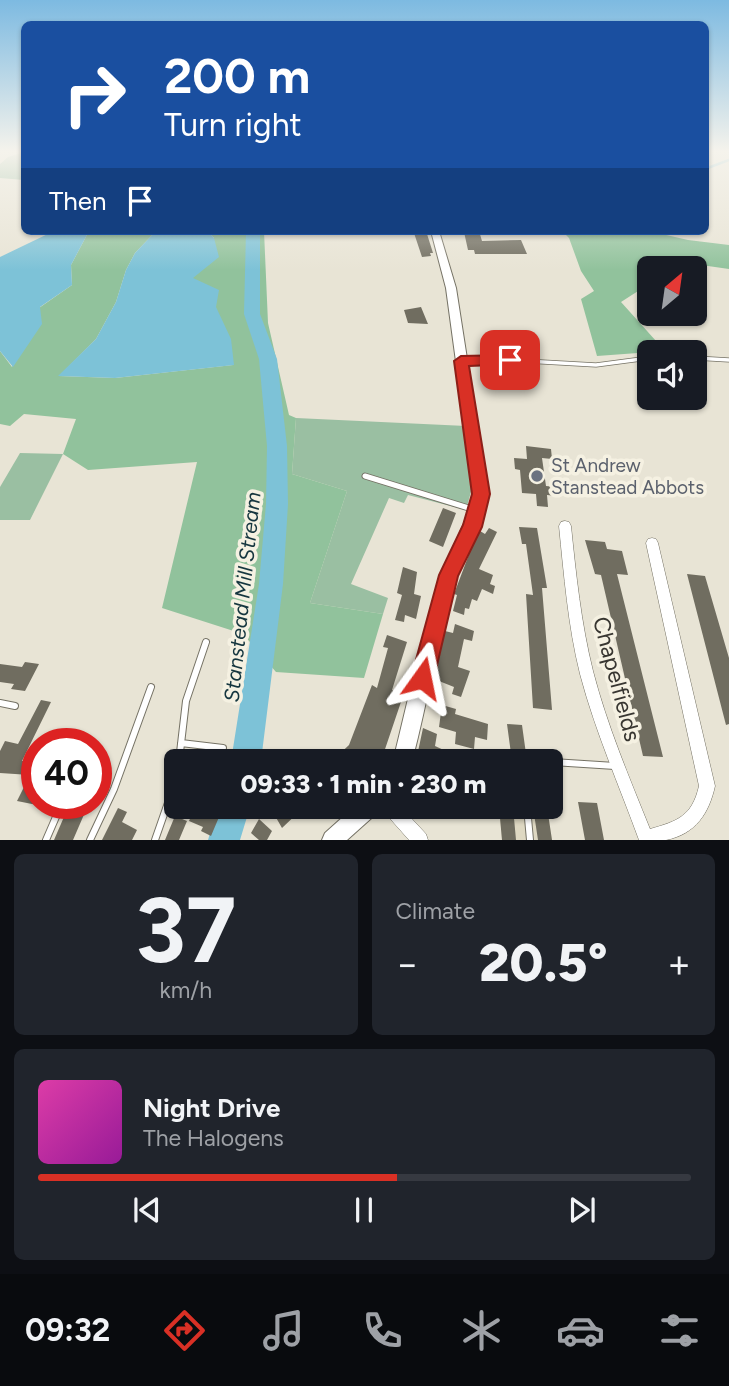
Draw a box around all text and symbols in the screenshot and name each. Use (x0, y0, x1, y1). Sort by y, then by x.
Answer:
text: 200 m (164, 46, 310, 105)
icon: right (49, 49, 140, 140)
text: Turn right (164, 106, 302, 144)
icon: arrive (121, 182, 159, 220)
text: Then (49, 185, 107, 217)
north arrow (637, 256, 707, 326)
map controls (637, 256, 707, 410)
pin (480, 330, 540, 390)
button: sound (637, 340, 707, 410)
icon: arrive (491, 341, 529, 379)
place label: St Andrew Stanstead Abbots (551, 454, 704, 499)
marker: St Andrew Stanstead Abbots (529, 468, 545, 484)
water label: Stanstead Mill Stream (219, 490, 265, 703)
street label: Chapelfields (587, 614, 647, 744)
position arrow (385, 641, 459, 715)
speed limit sign: 40 (21, 728, 112, 819)
text: 09:33 · 1 min · 230 m (241, 768, 486, 800)
text: 37 (135, 876, 236, 985)
text: Climate (396, 897, 475, 925)
text: 20.5° (479, 932, 608, 994)
text: − (396, 941, 419, 987)
text: + (667, 941, 691, 987)
text: km/h (159, 976, 212, 1004)
text: Night Drive (143, 1092, 280, 1124)
text: The Halogens (143, 1124, 284, 1152)
icon: previous (128, 1191, 166, 1229)
icon: pause (345, 1191, 383, 1229)
icon: next (563, 1191, 601, 1229)
icon: directions (160, 1306, 209, 1355)
icon: music (259, 1306, 308, 1355)
icon: phone (358, 1306, 407, 1355)
icon: climate (457, 1306, 506, 1355)
icon: car (556, 1306, 605, 1355)
icon: filters (655, 1306, 704, 1355)
text: 09:32 (25, 1311, 110, 1349)

